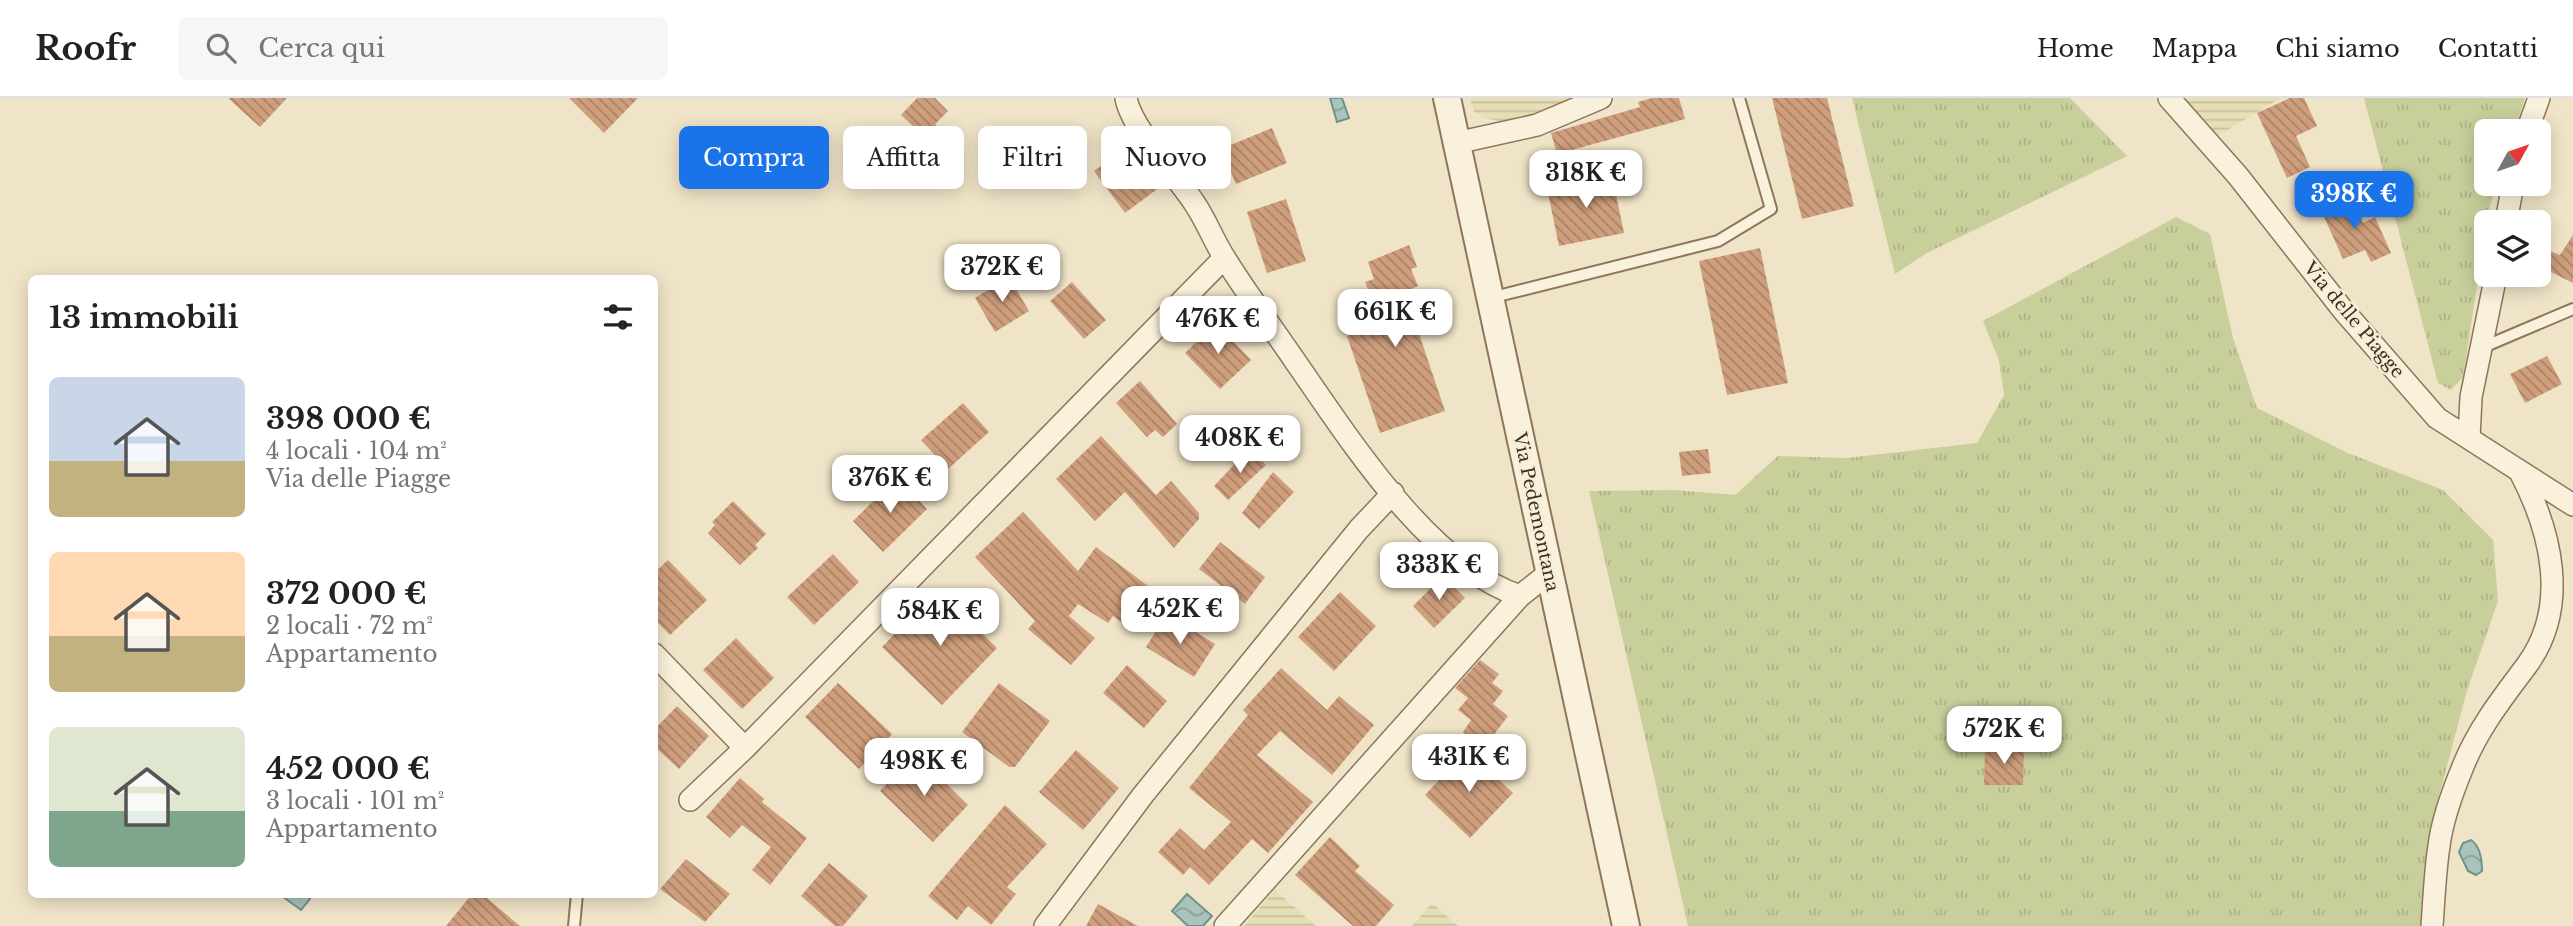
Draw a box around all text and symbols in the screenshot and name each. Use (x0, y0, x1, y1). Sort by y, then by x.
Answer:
search box (178, 17, 668, 80)
text: Roofr (35, 28, 136, 69)
icon: search (202, 29, 240, 67)
text: Cerca qui (258, 32, 385, 64)
text: Home (2037, 34, 2114, 63)
text: Mappa (2152, 34, 2237, 63)
text: Chi siamo (2275, 34, 2400, 63)
text: Contatti (2438, 34, 2538, 63)
north arrow (2474, 119, 2552, 196)
map controls (2474, 119, 2551, 287)
chip: Compra (679, 126, 829, 189)
chip: Affitta (843, 126, 964, 189)
chip: Filtri (978, 126, 1087, 189)
chip: Nuovo (1101, 126, 1231, 189)
pin: 318K € (1529, 150, 1643, 210)
text: 318K € (1545, 159, 1627, 187)
pin: 398K € (2297, 172, 2411, 231)
text: 398K € (2311, 180, 2397, 208)
button: layers (2474, 210, 2551, 287)
pin: 372K € (945, 244, 1059, 304)
text: 372K € (960, 253, 1044, 281)
street label: Via delle Piagge (2298, 257, 2409, 383)
pin: 661K € (1338, 289, 1452, 349)
pin: 476K € (1161, 296, 1275, 356)
icon: filters (599, 298, 637, 336)
text: 661K € (1353, 298, 1437, 326)
text: 13 immobili (49, 299, 239, 336)
text: 476K € (1176, 305, 1260, 333)
text: 398 000 € (266, 400, 431, 437)
icon: home (105, 405, 189, 489)
pin: 408K € (1183, 416, 1297, 475)
text: 408K € (1195, 424, 1285, 452)
street label: Via Pedemontana (1508, 429, 1564, 594)
text: 4 locali · 104 m² (266, 437, 447, 465)
pin: 376K € (833, 456, 947, 515)
text: 376K € (848, 464, 932, 492)
text: Via delle Piagge (266, 465, 451, 493)
pin: 333K € (1382, 542, 1496, 602)
text: 333K € (1396, 551, 1482, 579)
text: 372 000 € (266, 575, 427, 612)
icon: home (105, 580, 189, 664)
pin: 452K € (1123, 587, 1237, 646)
pin: 584K € (883, 588, 997, 648)
text: 452K € (1137, 595, 1223, 623)
text: 584K € (897, 597, 983, 625)
text: 2 locali · 72 m² (266, 612, 433, 640)
text: Appartamento (266, 640, 438, 668)
pin: 572K € (1947, 706, 2061, 766)
text: 572K € (1963, 715, 2045, 743)
pin: 431K € (1412, 734, 1526, 794)
pin: 498K € (867, 738, 981, 798)
text: 431K € (1428, 743, 1510, 771)
text: 498K € (880, 747, 968, 775)
text: 452 000 € (266, 750, 430, 787)
icon: home (105, 755, 189, 839)
text: 3 locali · 101 m² (266, 787, 444, 815)
text: Appartamento (266, 815, 438, 843)

